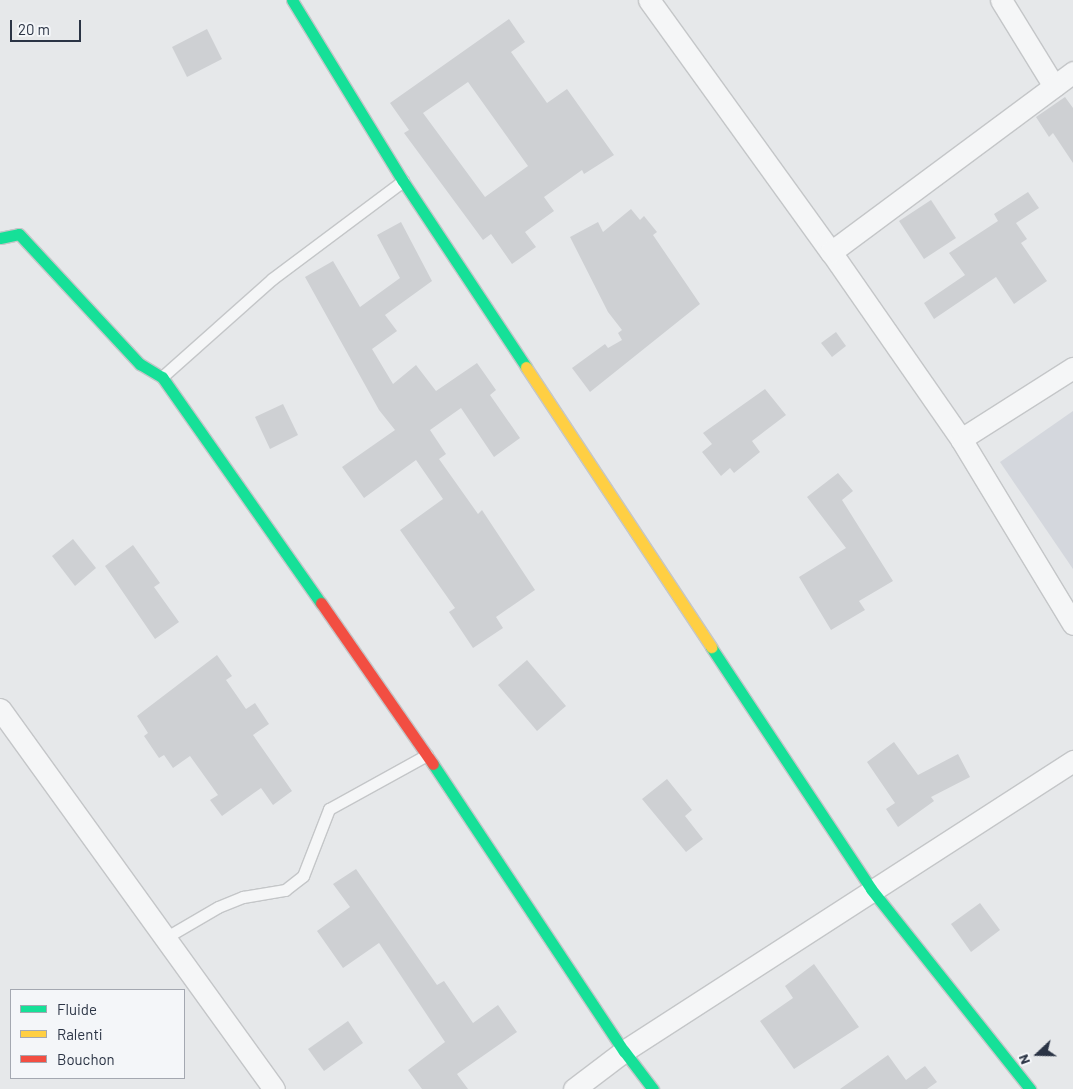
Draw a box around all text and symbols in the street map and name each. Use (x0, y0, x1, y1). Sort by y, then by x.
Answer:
scale bar (12, 10, 84, 42)
text: 20 m (18, 20, 50, 38)
legend (10, 989, 185, 1079)
text: Fluide (57, 1000, 97, 1018)
text: Ralenti (57, 1025, 103, 1043)
north arrow (1013, 1029, 1063, 1079)
text: Bouchon (57, 1050, 115, 1068)
text: N (1014, 1052, 1033, 1067)

